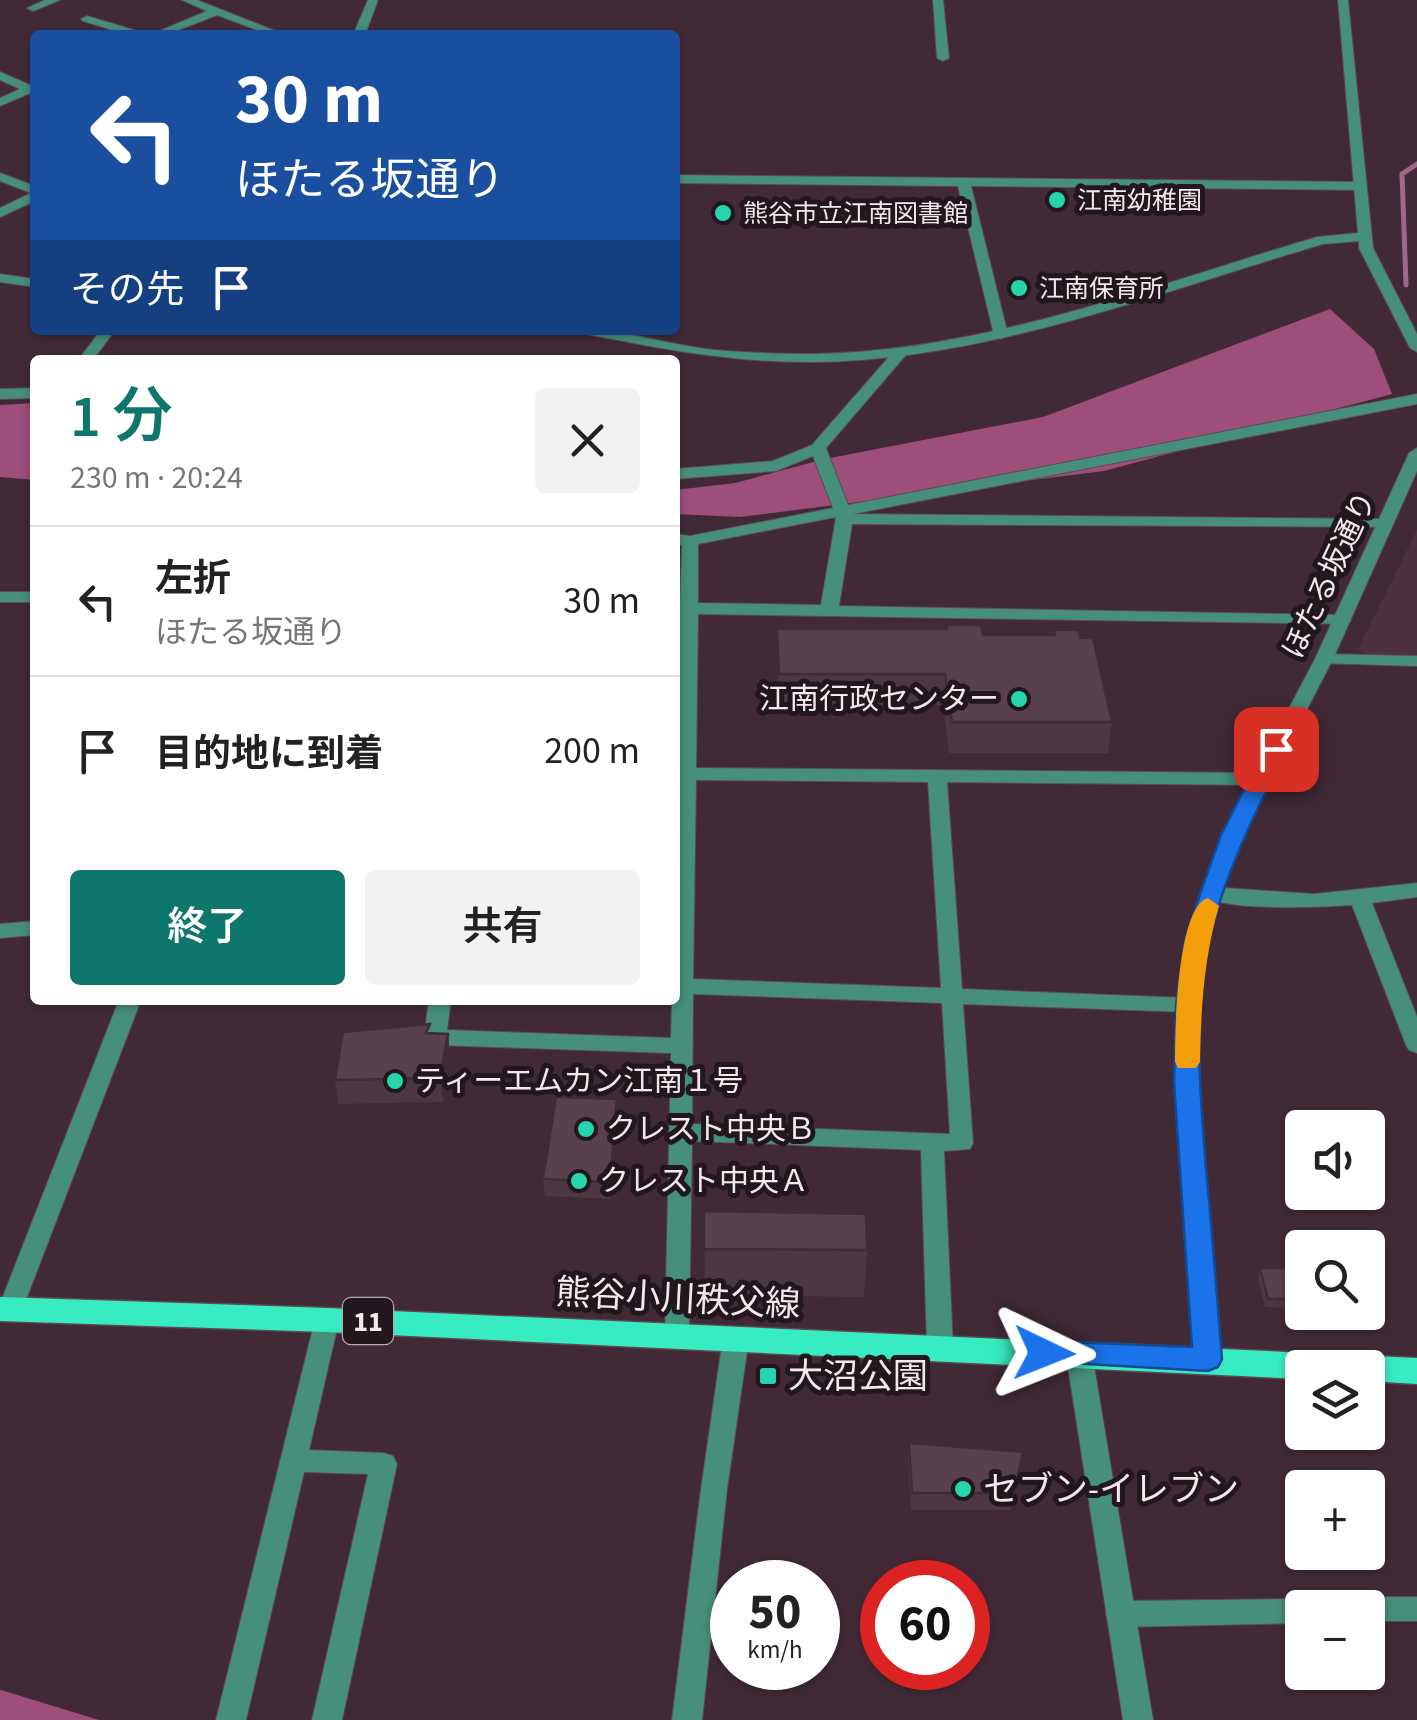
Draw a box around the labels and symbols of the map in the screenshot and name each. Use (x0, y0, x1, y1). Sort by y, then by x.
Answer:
place label: 江南幼稚園 (1077, 183, 1202, 219)
marker: 江南幼稚園 (1046, 189, 1068, 211)
place label: 熊谷市立江南図書館 (743, 196, 968, 232)
marker: 熊谷市立江南図書館 (712, 202, 734, 224)
place label: 江南保育所 (1039, 271, 1164, 307)
marker: 江南保育所 (1008, 277, 1030, 299)
street label: ほたる坂通り (1272, 485, 1387, 666)
place label: 江南行政センター (759, 678, 999, 721)
marker: 江南行政センター (1008, 688, 1030, 710)
pin (1234, 707, 1319, 792)
place label: ティーエムカン江南１号 (415, 1060, 743, 1103)
marker: ティーエムカン江南１号 (384, 1070, 406, 1092)
place label: クレスト中央Ｂ (606, 1108, 816, 1151)
marker: クレスト中央Ｂ (575, 1118, 597, 1140)
place label: クレスト中央Ａ (599, 1160, 809, 1203)
marker: クレスト中央Ａ (568, 1170, 590, 1192)
street label: 熊谷小川秩父線 (554, 1268, 802, 1330)
road number: 11 (343, 1298, 393, 1344)
position arrow (992, 1301, 1096, 1405)
place label: 大沼公園 (788, 1352, 928, 1402)
marker: 大沼公園 (757, 1365, 779, 1387)
place label: セブン-イレブン (983, 1465, 1239, 1515)
marker: セブン-イレブン (952, 1478, 974, 1500)
speed limit sign: 60 (860, 1560, 990, 1690)

